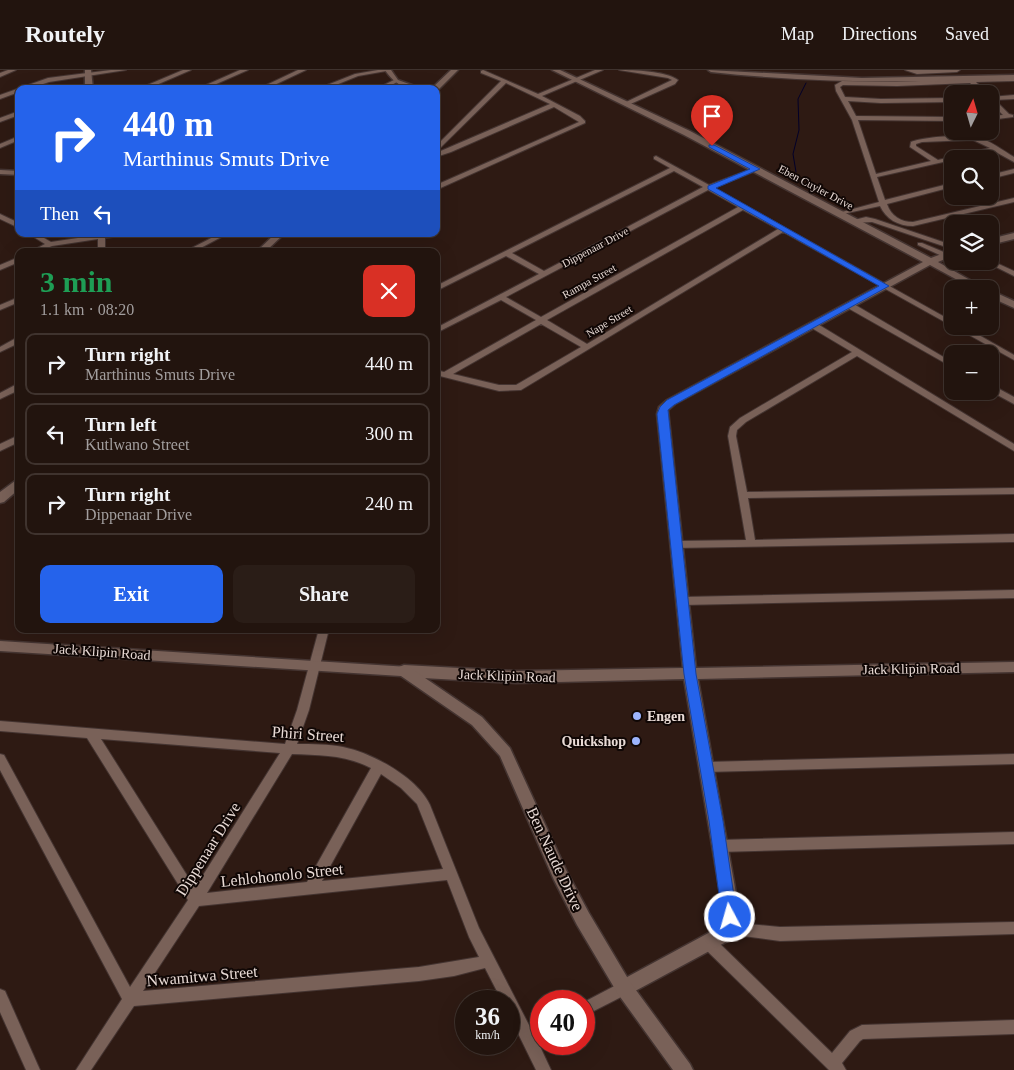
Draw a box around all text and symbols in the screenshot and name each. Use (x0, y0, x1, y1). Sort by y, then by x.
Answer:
text: Routely (25, 21, 105, 47)
text: Map (781, 24, 814, 44)
text: Directions (842, 24, 917, 44)
text: Saved (945, 24, 989, 44)
north arrow (944, 85, 999, 140)
map controls (944, 85, 999, 400)
pin (691, 95, 733, 146)
icon: arrive (698, 102, 726, 130)
icon: right (40, 105, 105, 170)
text: 440 m (123, 105, 213, 144)
text: Marthinus Smuts Drive (123, 146, 330, 171)
button: search (944, 150, 999, 205)
street label: Eben Cuyler Drive (776, 162, 856, 212)
icon: left (89, 200, 117, 228)
text: Then (40, 203, 79, 224)
button: layers (944, 215, 999, 270)
street label: Dippenaar Drive (560, 224, 630, 270)
street label: Rampa Street (560, 261, 618, 301)
text: 3 min (40, 265, 113, 298)
button: close (363, 265, 415, 317)
button: + (944, 280, 999, 335)
text: 1.1 km · 08:20 (40, 301, 134, 318)
street label: Nape Street (584, 303, 634, 339)
text: Turn right (85, 344, 170, 365)
button: − (944, 345, 999, 400)
icon: right (42, 350, 70, 378)
text: 440 m (365, 353, 413, 374)
text: Marthinus Smuts Drive (85, 366, 235, 383)
text: Turn left (85, 414, 157, 435)
icon: left (42, 420, 70, 448)
text: 300 m (365, 423, 413, 444)
text: Kutlwano Street (85, 436, 189, 453)
text: Turn right (85, 484, 170, 505)
icon: right (42, 490, 70, 518)
text: 240 m (365, 493, 413, 514)
text: Dippenaar Drive (85, 506, 192, 523)
button: Exit (40, 565, 223, 623)
button: Share (233, 565, 415, 623)
street label: Jack Klipin Road (53, 641, 151, 663)
street label: Jack Klipin Road (862, 661, 960, 677)
street label: Jack Klipin Road (458, 667, 556, 685)
place label: Engen (647, 709, 685, 724)
marker: Engen (631, 710, 643, 722)
street label: Phiri Street (271, 723, 345, 745)
place label: Quickshop (561, 734, 626, 749)
marker: Quickshop (630, 735, 642, 747)
street label: Dippenaar Drive (172, 799, 244, 899)
street label: Ben Naude Drive (524, 805, 586, 913)
street label: Lehlohonolo Street (220, 860, 345, 890)
position arrow (703, 890, 755, 942)
street label: Nwamitwa Street (146, 963, 259, 989)
speed limit sign: 40 (530, 990, 595, 1055)
text: 36 (475, 1003, 500, 1030)
text: km/h (475, 1028, 500, 1042)

